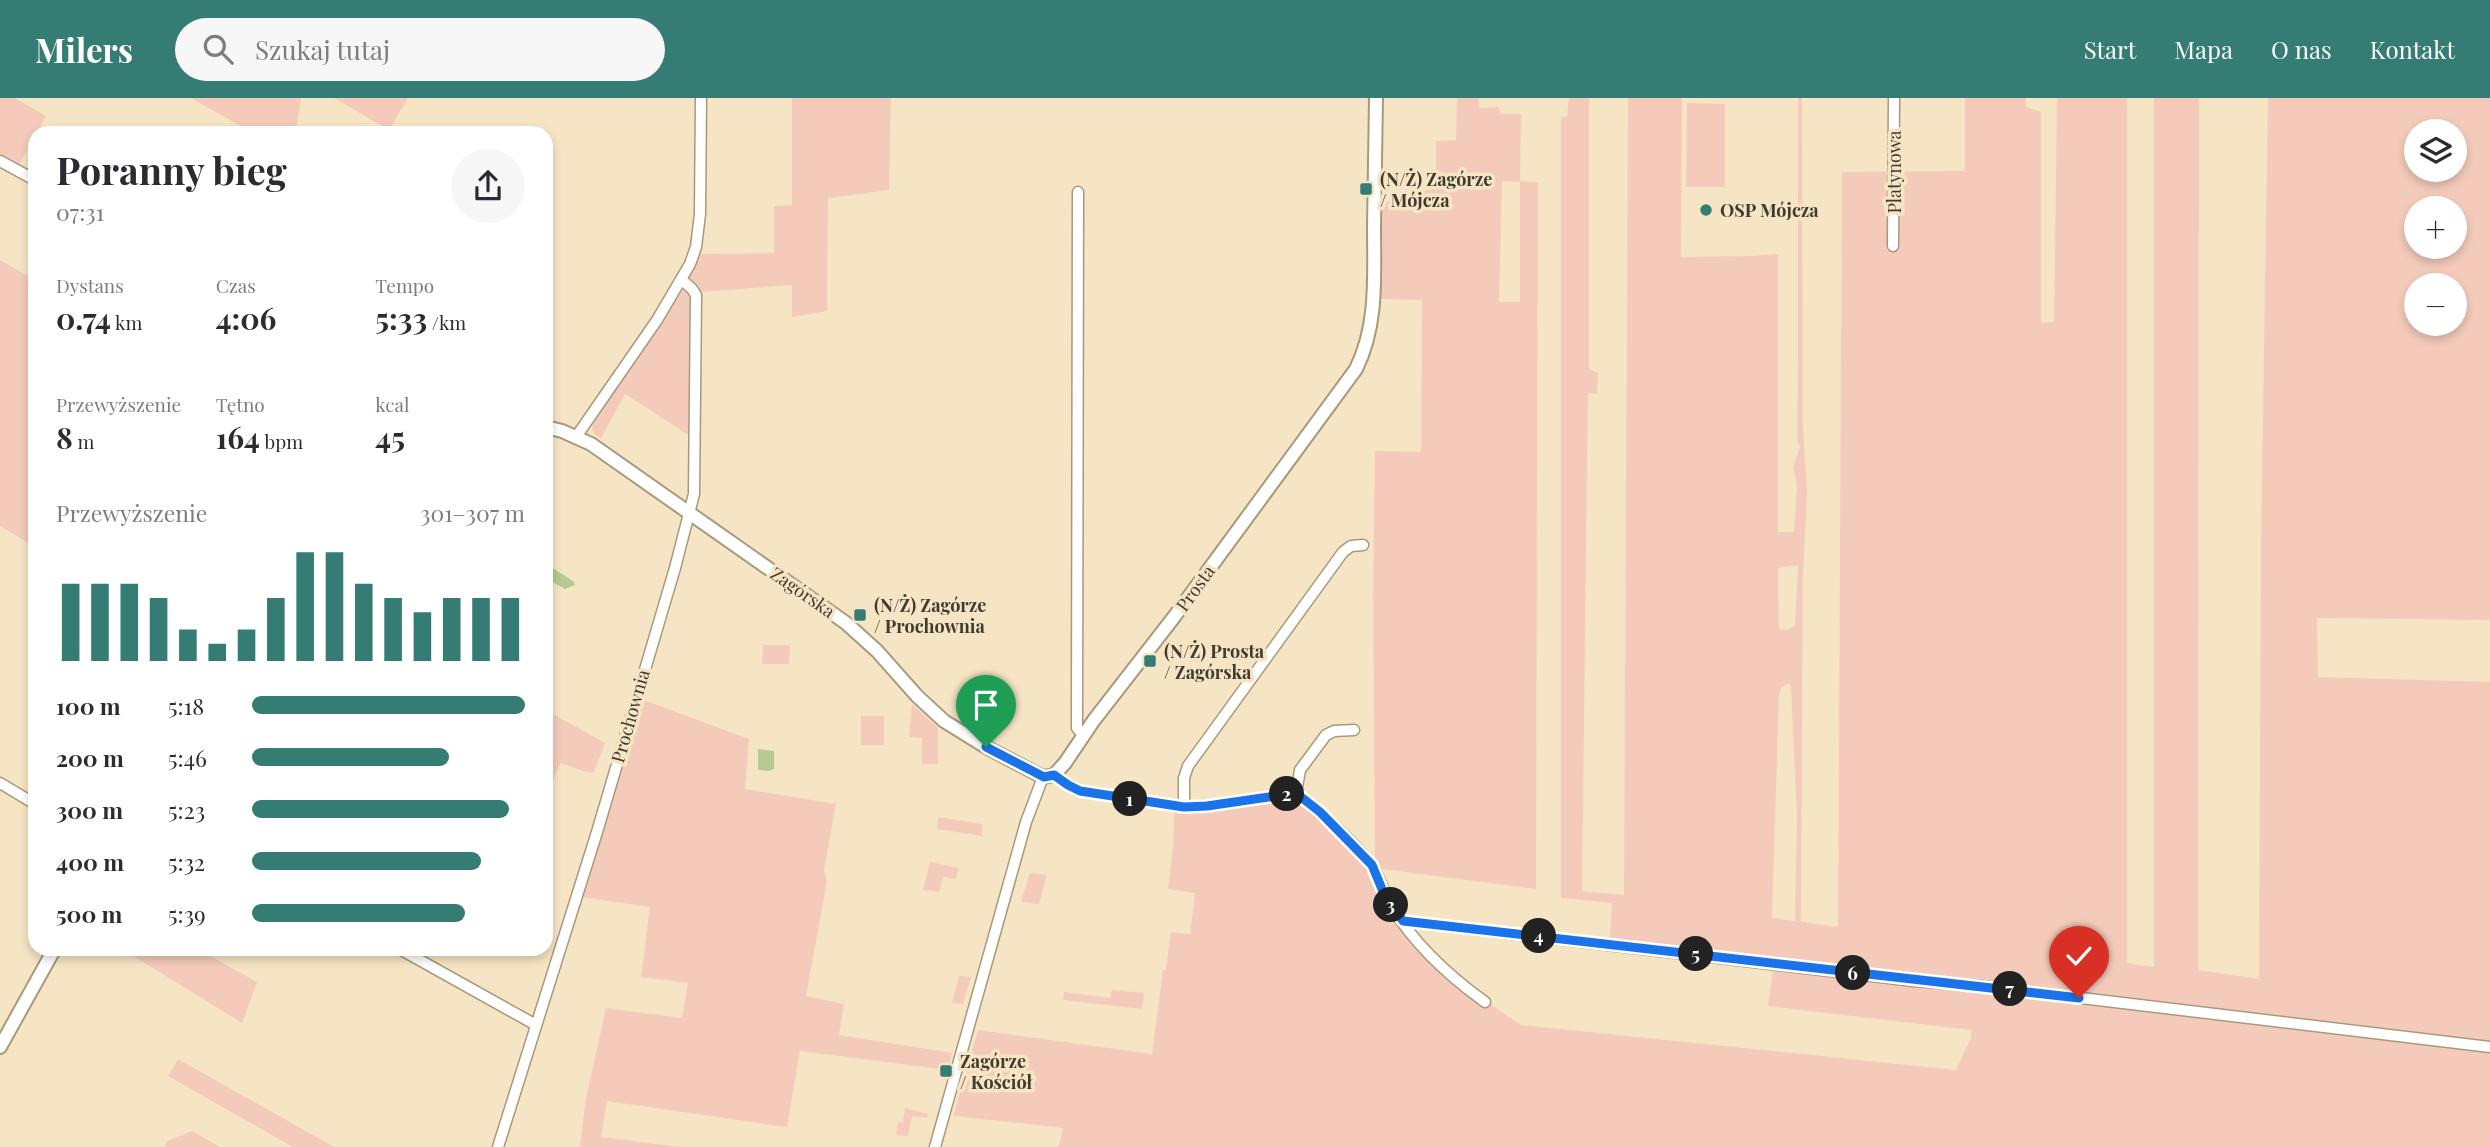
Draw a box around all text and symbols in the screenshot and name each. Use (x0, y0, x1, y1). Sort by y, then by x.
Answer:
search box (175, 18, 665, 81)
text: Milers (35, 27, 133, 71)
icon: search (199, 30, 237, 68)
text: Szukaj tutaj (255, 32, 390, 67)
text: Start (2084, 33, 2136, 65)
text: Mapa (2174, 33, 2233, 65)
text: O nas (2271, 33, 2332, 65)
text: Kontakt (2370, 33, 2455, 65)
map controls (2404, 119, 2467, 336)
button: layers (2404, 119, 2467, 182)
street label: Platynowa (1882, 130, 1906, 214)
text: Poranny bieg (56, 144, 287, 195)
button: share (451, 149, 525, 223)
place label: (N/Ż) Zagórze / Mójcza (1380, 167, 1492, 212)
marker: (N/Ż) Zagórze / Mójcza (1358, 181, 1374, 197)
text: 07:31 (56, 196, 104, 227)
button: + (2404, 196, 2467, 259)
place label: OSP Mójcza (1720, 198, 1819, 222)
marker: OSP Mójcza (1698, 202, 1714, 218)
text: Dystans (56, 272, 124, 298)
text: Czas (216, 272, 256, 298)
text: Tempo (375, 272, 434, 298)
button: − (2404, 273, 2467, 336)
text: 0.74 (56, 298, 111, 338)
text: 4:06 (216, 298, 276, 338)
text: 5:33 (375, 298, 427, 338)
text: km (111, 309, 142, 335)
text: /km (427, 309, 466, 335)
text: Przewyższenie (56, 391, 181, 417)
text: Tętno (216, 391, 265, 417)
text: kcal (375, 391, 409, 417)
text: 8 (56, 417, 73, 457)
text: 164 (216, 417, 260, 457)
text: 45 (375, 417, 405, 457)
text: m (73, 428, 94, 454)
text: bpm (260, 428, 303, 454)
text: Przewyższenie (56, 497, 207, 528)
text: 301–307 m (420, 497, 525, 528)
street label: Prosta (1170, 560, 1220, 616)
street label: Zagórska (766, 561, 840, 623)
place label: (N/Ż) Zagórze / Prochownia (874, 593, 986, 638)
marker: (N/Ż) Zagórze / Prochownia (852, 607, 868, 623)
place label: (N/Ż) Prosta / Zagórska (1164, 639, 1265, 684)
marker: (N/Ż) Prosta / Zagórska (1142, 653, 1158, 669)
street label: Prochownia (605, 667, 655, 765)
pin (956, 675, 1016, 747)
icon: arrive (967, 686, 1005, 724)
text: 100 m (56, 690, 121, 721)
text: 5:18 (168, 690, 204, 721)
text: 200 m (56, 742, 124, 773)
text: 5:46 (168, 742, 207, 773)
pin: 2 (1270, 776, 1304, 812)
text: 2 (1282, 780, 1291, 806)
pin: 1 (1112, 782, 1148, 816)
text: 1 (1126, 785, 1133, 811)
text: 300 m (56, 794, 123, 825)
text: 5:23 (168, 794, 205, 825)
text: 400 m (56, 846, 124, 877)
text: 5:32 (168, 846, 205, 877)
pin: 3 (1374, 888, 1408, 922)
text: 3 (1386, 891, 1395, 917)
text: 500 m (56, 898, 122, 929)
text: 5:39 (168, 898, 206, 929)
pin: 4 (1522, 918, 1556, 954)
text: 4 (1533, 922, 1544, 948)
pin (2049, 926, 2109, 998)
pin: 5 (1678, 936, 1714, 972)
icon: check (2060, 937, 2098, 975)
text: 5 (1691, 940, 1700, 966)
pin: 6 (1836, 956, 1870, 990)
text: 6 (1847, 959, 1858, 985)
pin: 7 (1993, 972, 2028, 1006)
text: 7 (2005, 975, 2014, 1001)
place label: Zagórze / Kościół (960, 1049, 1032, 1094)
marker: Zagórze / Kościół (938, 1063, 954, 1079)

